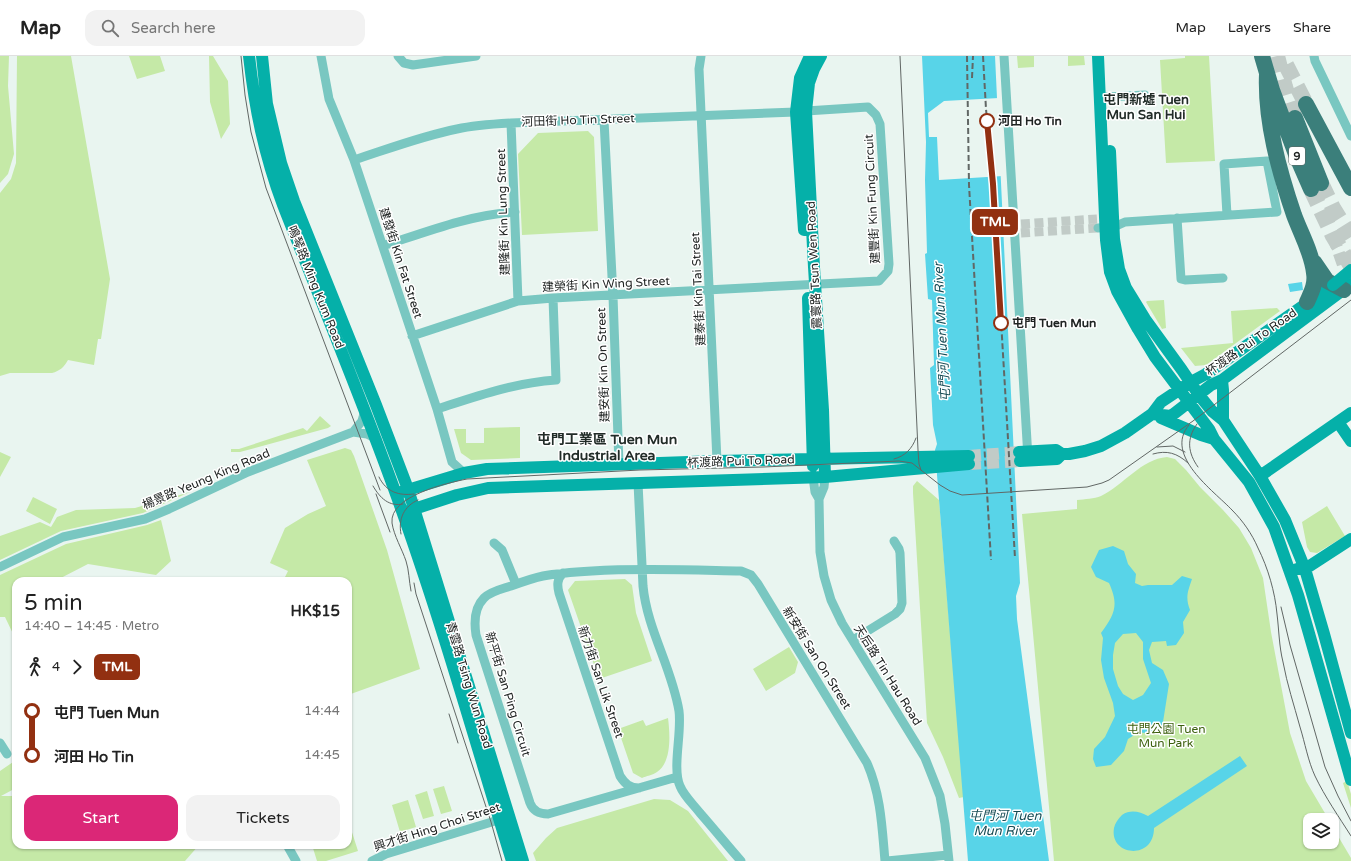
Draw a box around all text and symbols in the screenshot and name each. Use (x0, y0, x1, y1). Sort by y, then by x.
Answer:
search box (85, 10, 365, 46)
text: Map (20, 17, 61, 39)
icon: search (99, 17, 121, 39)
text: Search here (131, 19, 215, 37)
text: Map (1176, 19, 1206, 36)
text: Layers (1228, 19, 1271, 36)
text: Share (1293, 19, 1331, 36)
district label: 屯門新墟 Tuen Mun San Hui (1103, 92, 1189, 123)
street label: 河田街 Ho Tin Street (521, 111, 635, 129)
marker: 河田 Ho Tin (979, 113, 995, 129)
place label: 河田 Ho Tin (998, 114, 1062, 128)
street label: 建豐街 Kin Fung Circuit (862, 133, 882, 264)
road number: 9 (1289, 147, 1305, 165)
street label: 建隆街 Kin Lung Street (494, 148, 512, 276)
street label: 震寰路 Tsun Wen Road (804, 201, 824, 329)
street label: 建發街 Kin Fat Street (376, 206, 426, 321)
line badge: TML (972, 209, 1018, 235)
text: TML (980, 213, 1010, 230)
street label: 鳴琴路 Ming Kum Road (285, 224, 347, 350)
street label: 建泰街 Kin Tai Street (688, 231, 708, 346)
water label: 屯門河 Tuen Mun River (930, 260, 954, 402)
street label: 建榮街 Kin Wing Street (542, 274, 671, 294)
street label: 杯渡路 Pui To Road (1203, 305, 1299, 379)
street label: 建安街 Kin On Street (594, 307, 612, 423)
marker: 屯門 Tuen Mun (993, 315, 1009, 331)
place label: 屯門 Tuen Mun (1012, 316, 1096, 330)
district label: 屯門工業區 Tuen Mun Industrial Area (537, 431, 677, 464)
street label: 楊景路 Yeung King Road (140, 446, 272, 512)
street label: 杯渡路 Pui To Road (687, 452, 795, 470)
text: 5 min (24, 590, 83, 616)
text: HK$15 (291, 602, 340, 620)
street label: 新安街 San On Street (780, 604, 854, 712)
text: 14:40 – 14:45 · Metro (24, 618, 159, 634)
street label: 青雲路 Tsing Wun Road (443, 620, 495, 750)
street label: 天后路 Tin Hau Road (851, 622, 925, 728)
street label: 新力街 San Lik Street (575, 624, 627, 740)
street label: 新平街 San Ping Circuit (482, 630, 534, 758)
icon: walk (24, 656, 46, 678)
icon: forward (66, 656, 88, 678)
text: TML (102, 658, 132, 675)
text: 4 (52, 659, 60, 675)
text: 14:44 (304, 703, 340, 719)
text: 屯門 Tuen Mun (54, 704, 159, 722)
park label: 屯門公園 Tuen Mun Park (1126, 722, 1206, 750)
text: 14:45 (304, 747, 340, 763)
text: 河田 Ho Tin (54, 748, 134, 766)
button: Start (24, 795, 178, 841)
button: Tickets (186, 795, 340, 841)
street label: 興才街 Hing Choi Street (372, 800, 503, 854)
water label: 屯門河 Tuen Mun River (969, 808, 1042, 839)
map controls (1303, 813, 1339, 849)
button: layers (1303, 813, 1339, 849)

